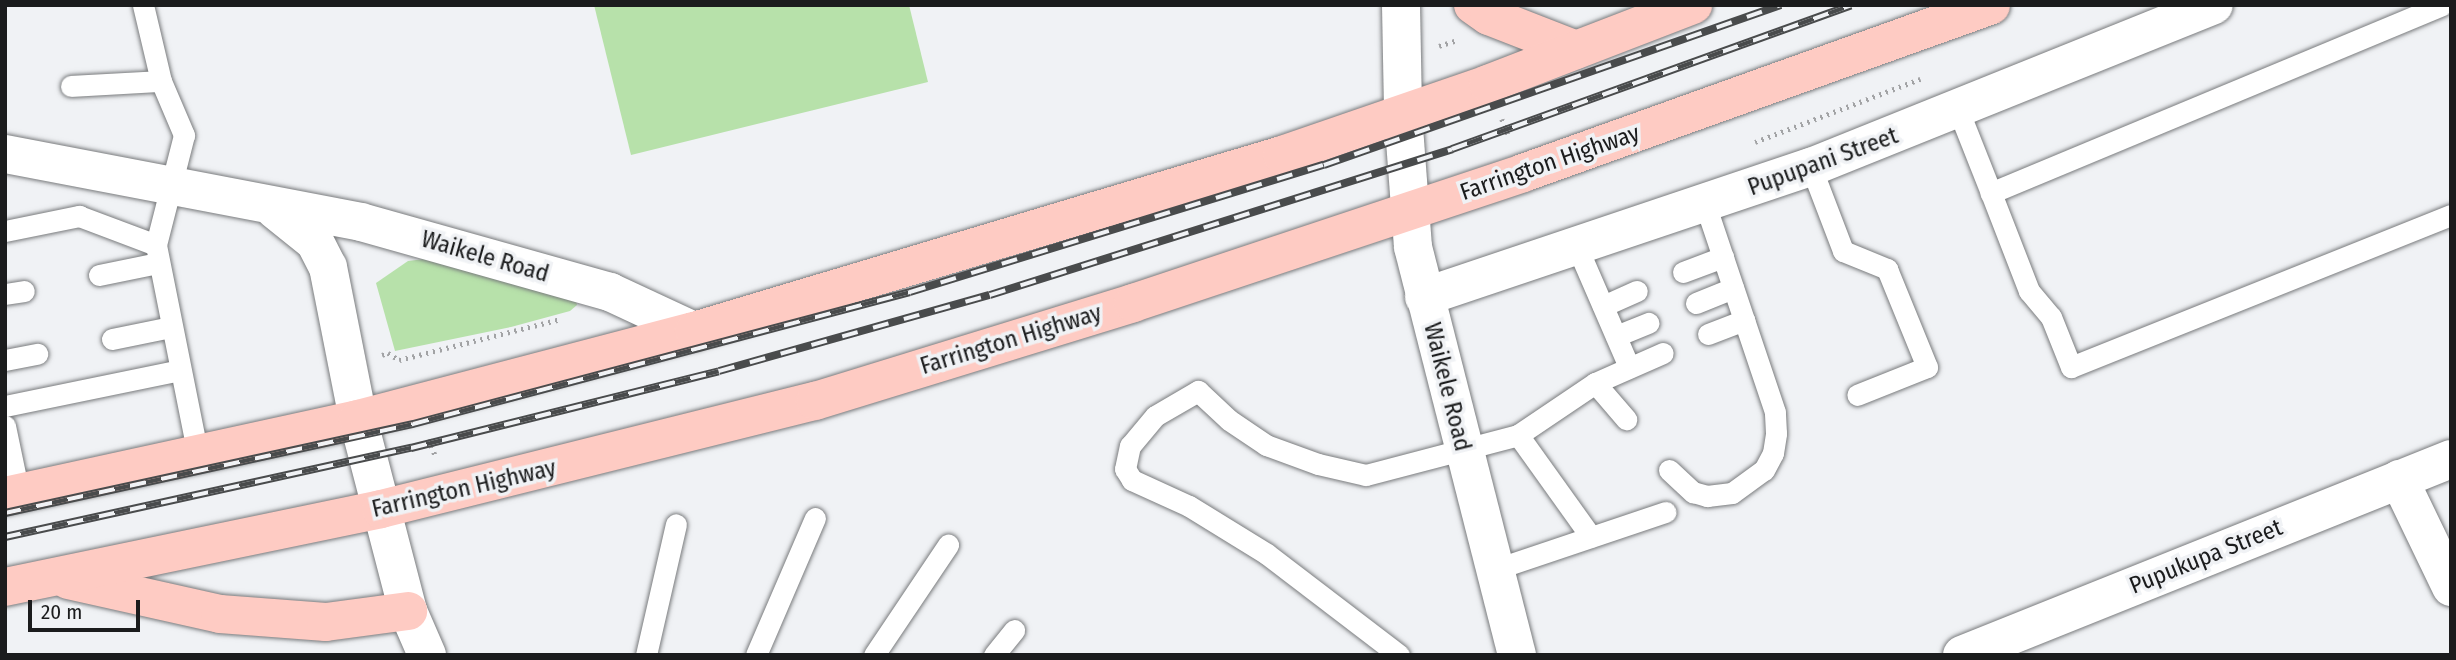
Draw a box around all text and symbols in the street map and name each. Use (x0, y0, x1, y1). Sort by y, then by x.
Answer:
street label: Farrington Highway (1456, 119, 1644, 207)
street label: Pupupani Street (1744, 122, 1902, 202)
street label: Waikele Road (418, 225, 552, 289)
street label: Farrington Highway (917, 299, 1105, 381)
street label: Waikele Road (1417, 320, 1477, 454)
street label: Farrington Highway (369, 454, 559, 524)
street label: Pupukupa Street (2125, 513, 2287, 601)
scale bar (32, 586, 144, 630)
text: 20 m (41, 599, 82, 625)

